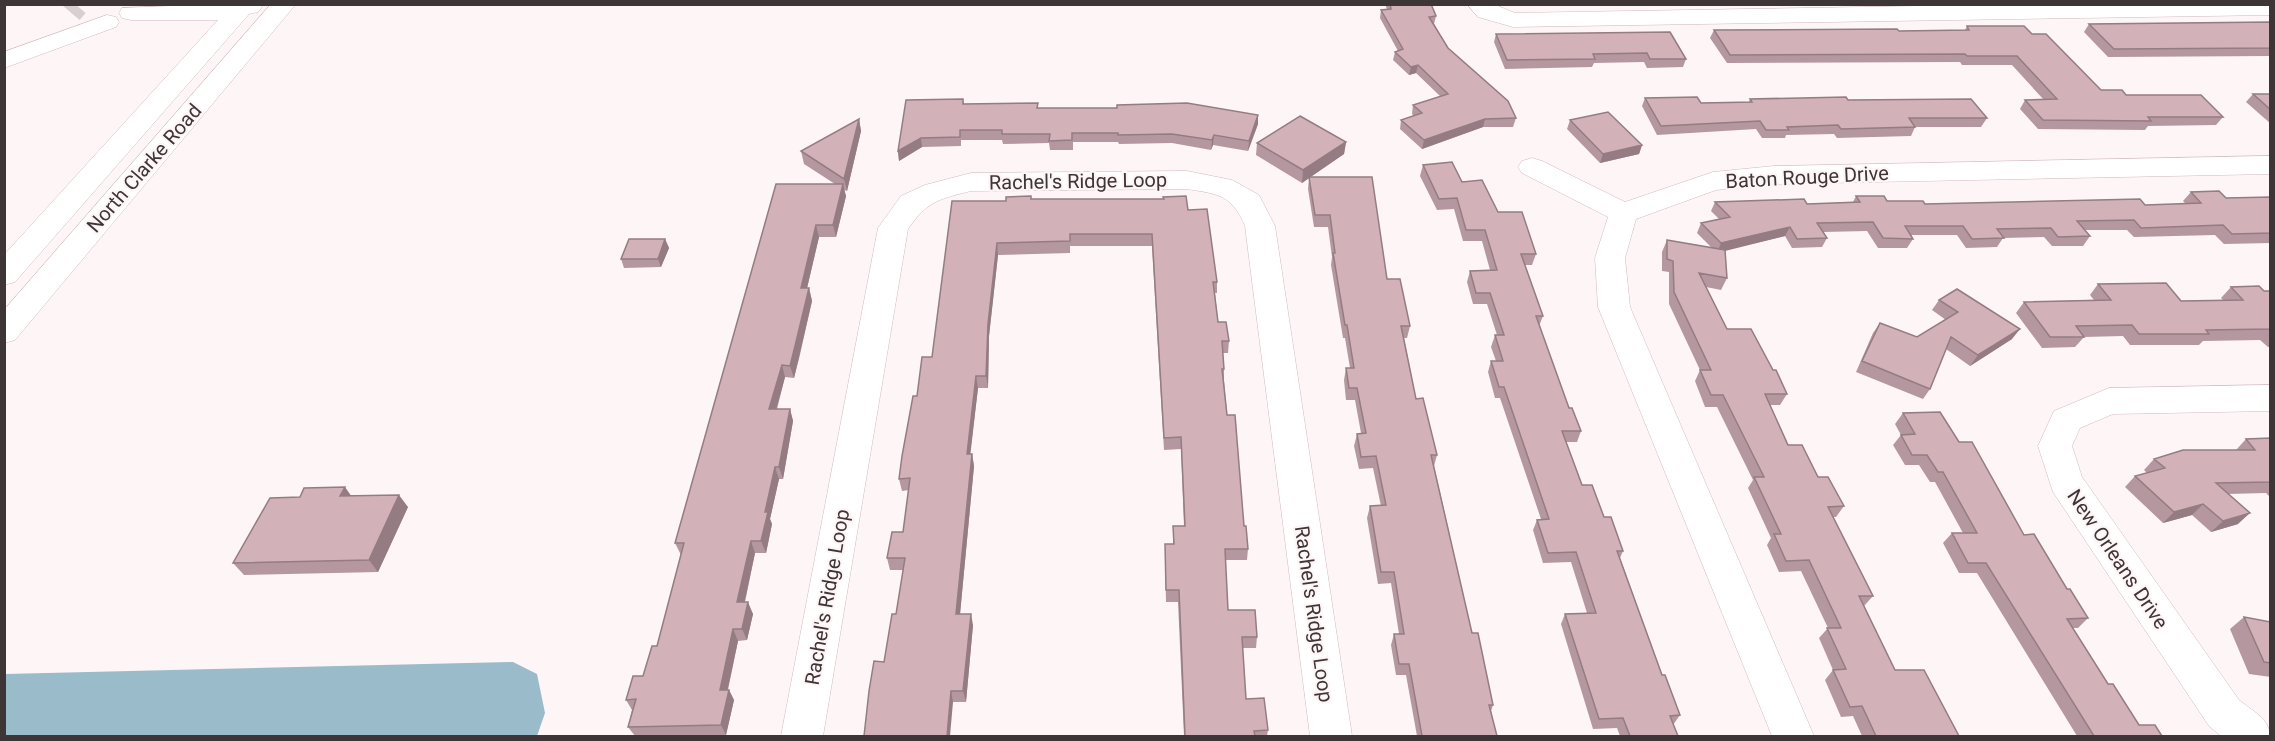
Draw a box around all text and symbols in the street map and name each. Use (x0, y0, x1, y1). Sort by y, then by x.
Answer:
street label: North Clarke Road (82, 99, 206, 237)
street label: Baton Rouge Drive (1725, 161, 1889, 193)
street label: Rachel's Ridge Loop (989, 167, 1167, 195)
street label: New Orleans Drive (2062, 485, 2174, 633)
street label: Rachel's Ridge Loop (800, 507, 854, 687)
street label: Rachel's Ridge Loop (1290, 524, 1338, 704)

